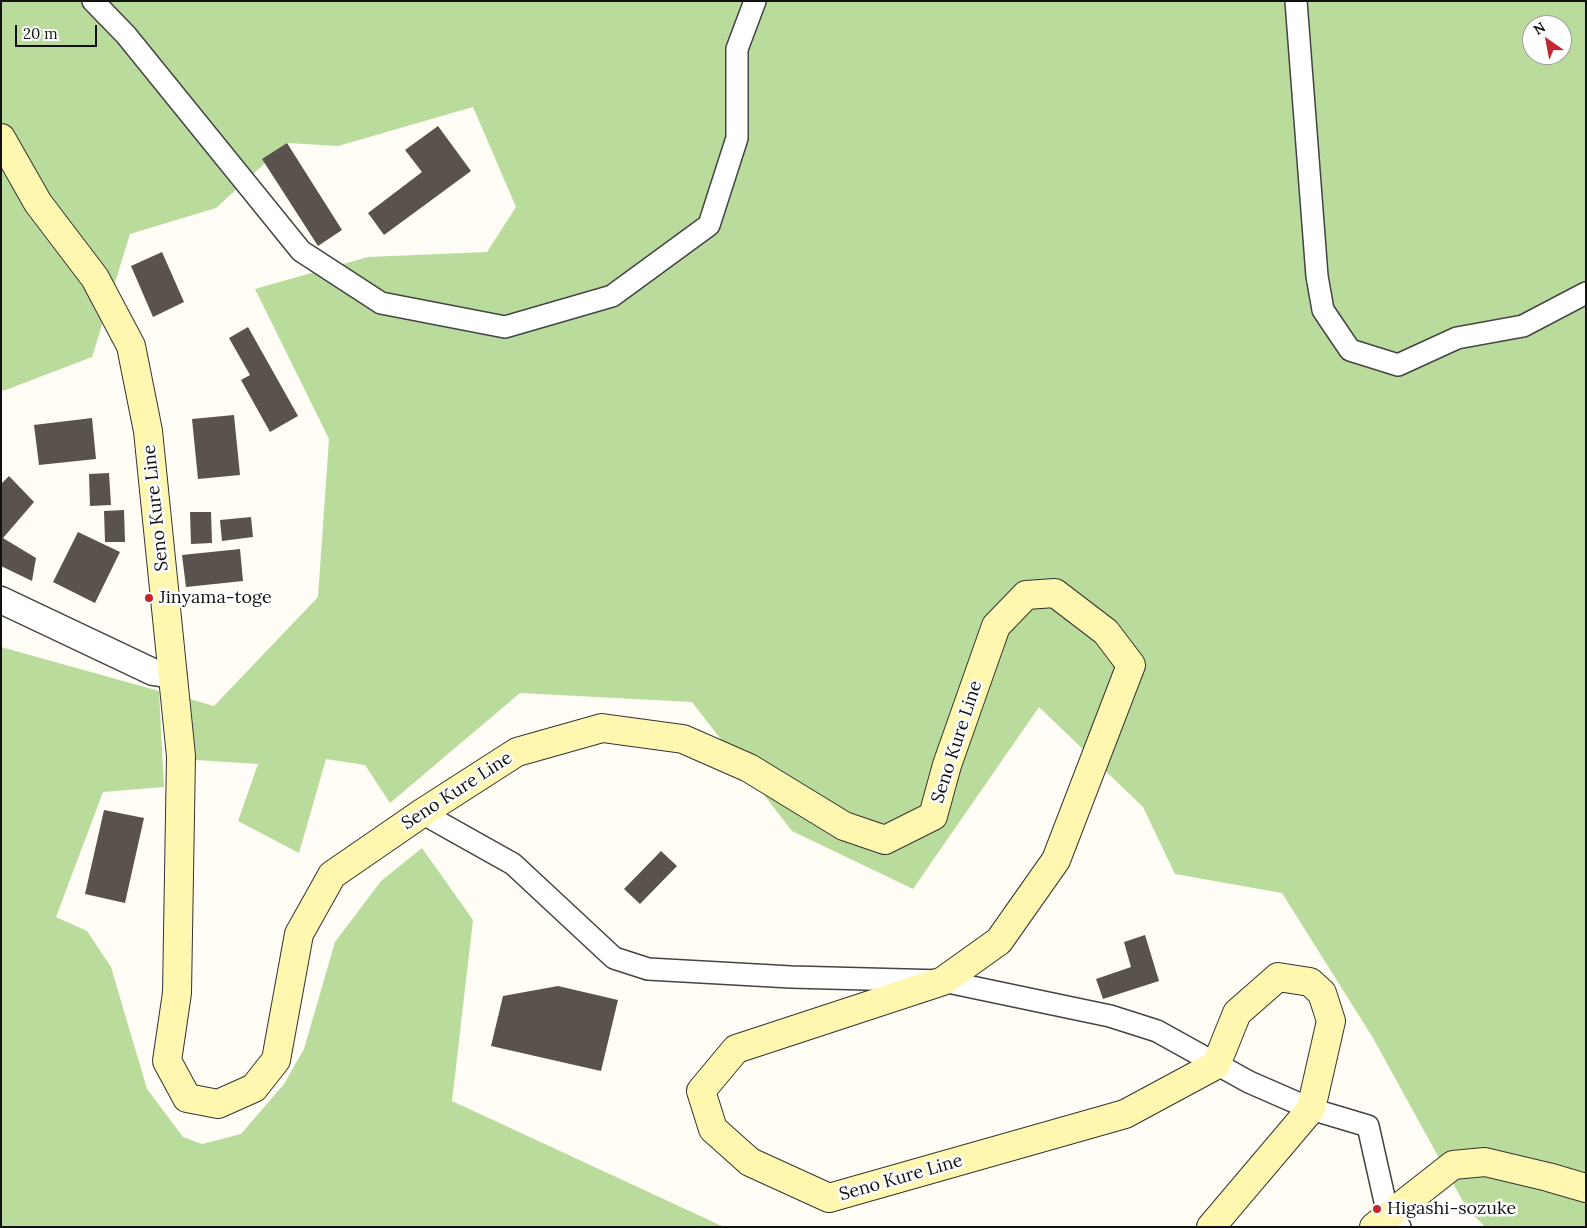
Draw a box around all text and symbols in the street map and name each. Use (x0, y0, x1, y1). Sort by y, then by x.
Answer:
scale bar (18, 15, 100, 47)
north arrow (1522, 15, 1572, 65)
text: N (1530, 18, 1549, 39)
text: 20 m (23, 24, 58, 43)
street label: Seno Kure Line (139, 444, 173, 572)
place label: Jinyama-toge (159, 587, 272, 609)
marker: Jinyama-toge (143, 592, 155, 604)
street label: Seno Kure Line (927, 678, 987, 806)
street label: Seno Kure Line (398, 747, 516, 835)
street label: Seno Kure Line (837, 1150, 965, 1206)
place label: Higashi-sozuke (1387, 1198, 1516, 1220)
marker: Higashi-sozuke (1371, 1203, 1383, 1215)

